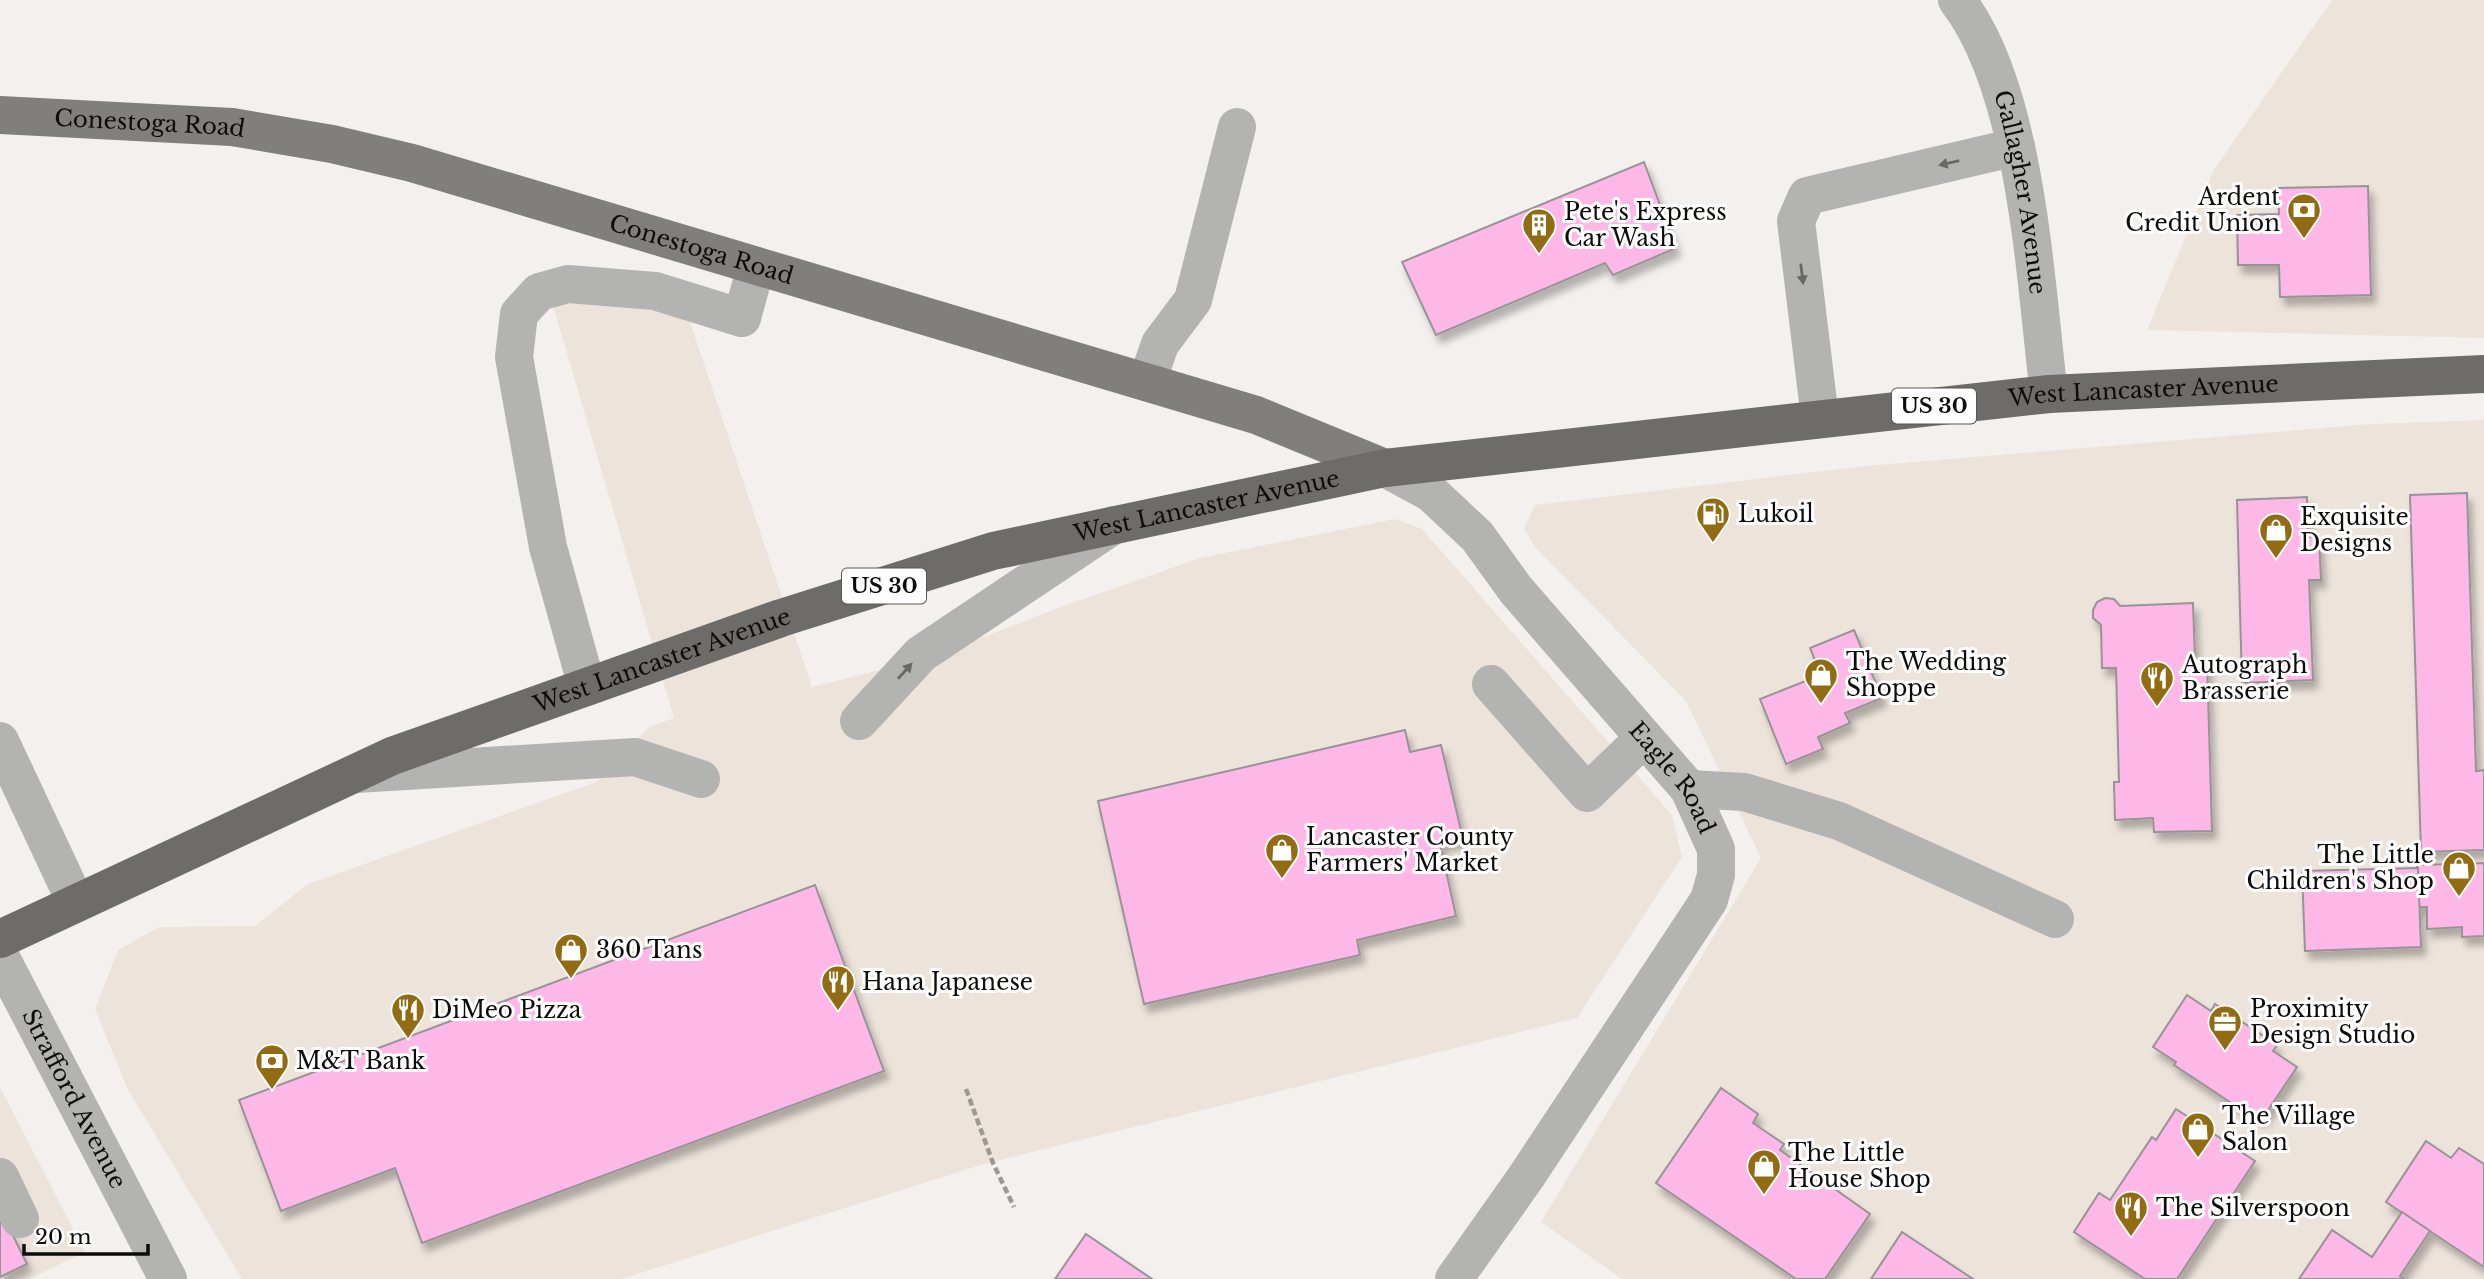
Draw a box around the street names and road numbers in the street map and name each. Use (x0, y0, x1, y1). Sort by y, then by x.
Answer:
street label: Gallagher Avenue (1988, 87, 2052, 296)
street label: Conestoga Road (54, 104, 247, 143)
street label: Conestoga Road (606, 209, 797, 290)
street label: West Lancaster Avenue (2006, 369, 2279, 413)
road number: US 30 (1892, 388, 1976, 424)
street label: West Lancaster Avenue (1070, 464, 1342, 548)
road number: US 30 (842, 568, 926, 604)
street label: West Lancaster Avenue (529, 602, 794, 719)
street label: Eagle Road (1623, 716, 1721, 838)
street label: Strafford Avenue (16, 1004, 132, 1193)

